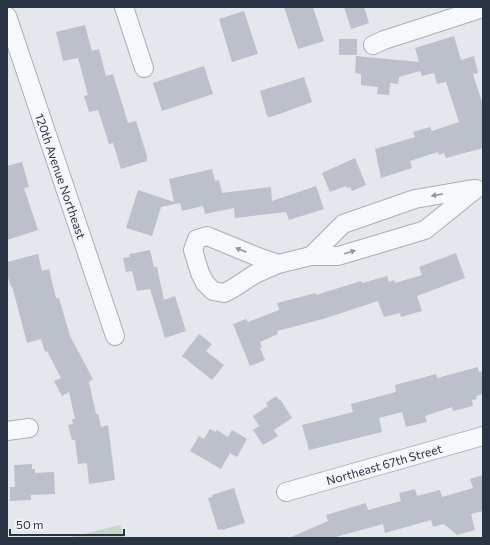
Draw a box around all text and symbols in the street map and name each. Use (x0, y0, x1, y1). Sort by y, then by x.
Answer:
street label: 120th Avenue Northeast (33, 111, 89, 241)
one-way arrow (431, 192, 443, 198)
one-way arrow (234, 247, 246, 253)
one-way arrow (344, 249, 356, 255)
street label: Northeast 67th Street (325, 441, 444, 487)
scale bar (10, 511, 124, 537)
text: 50 m (16, 517, 44, 531)

